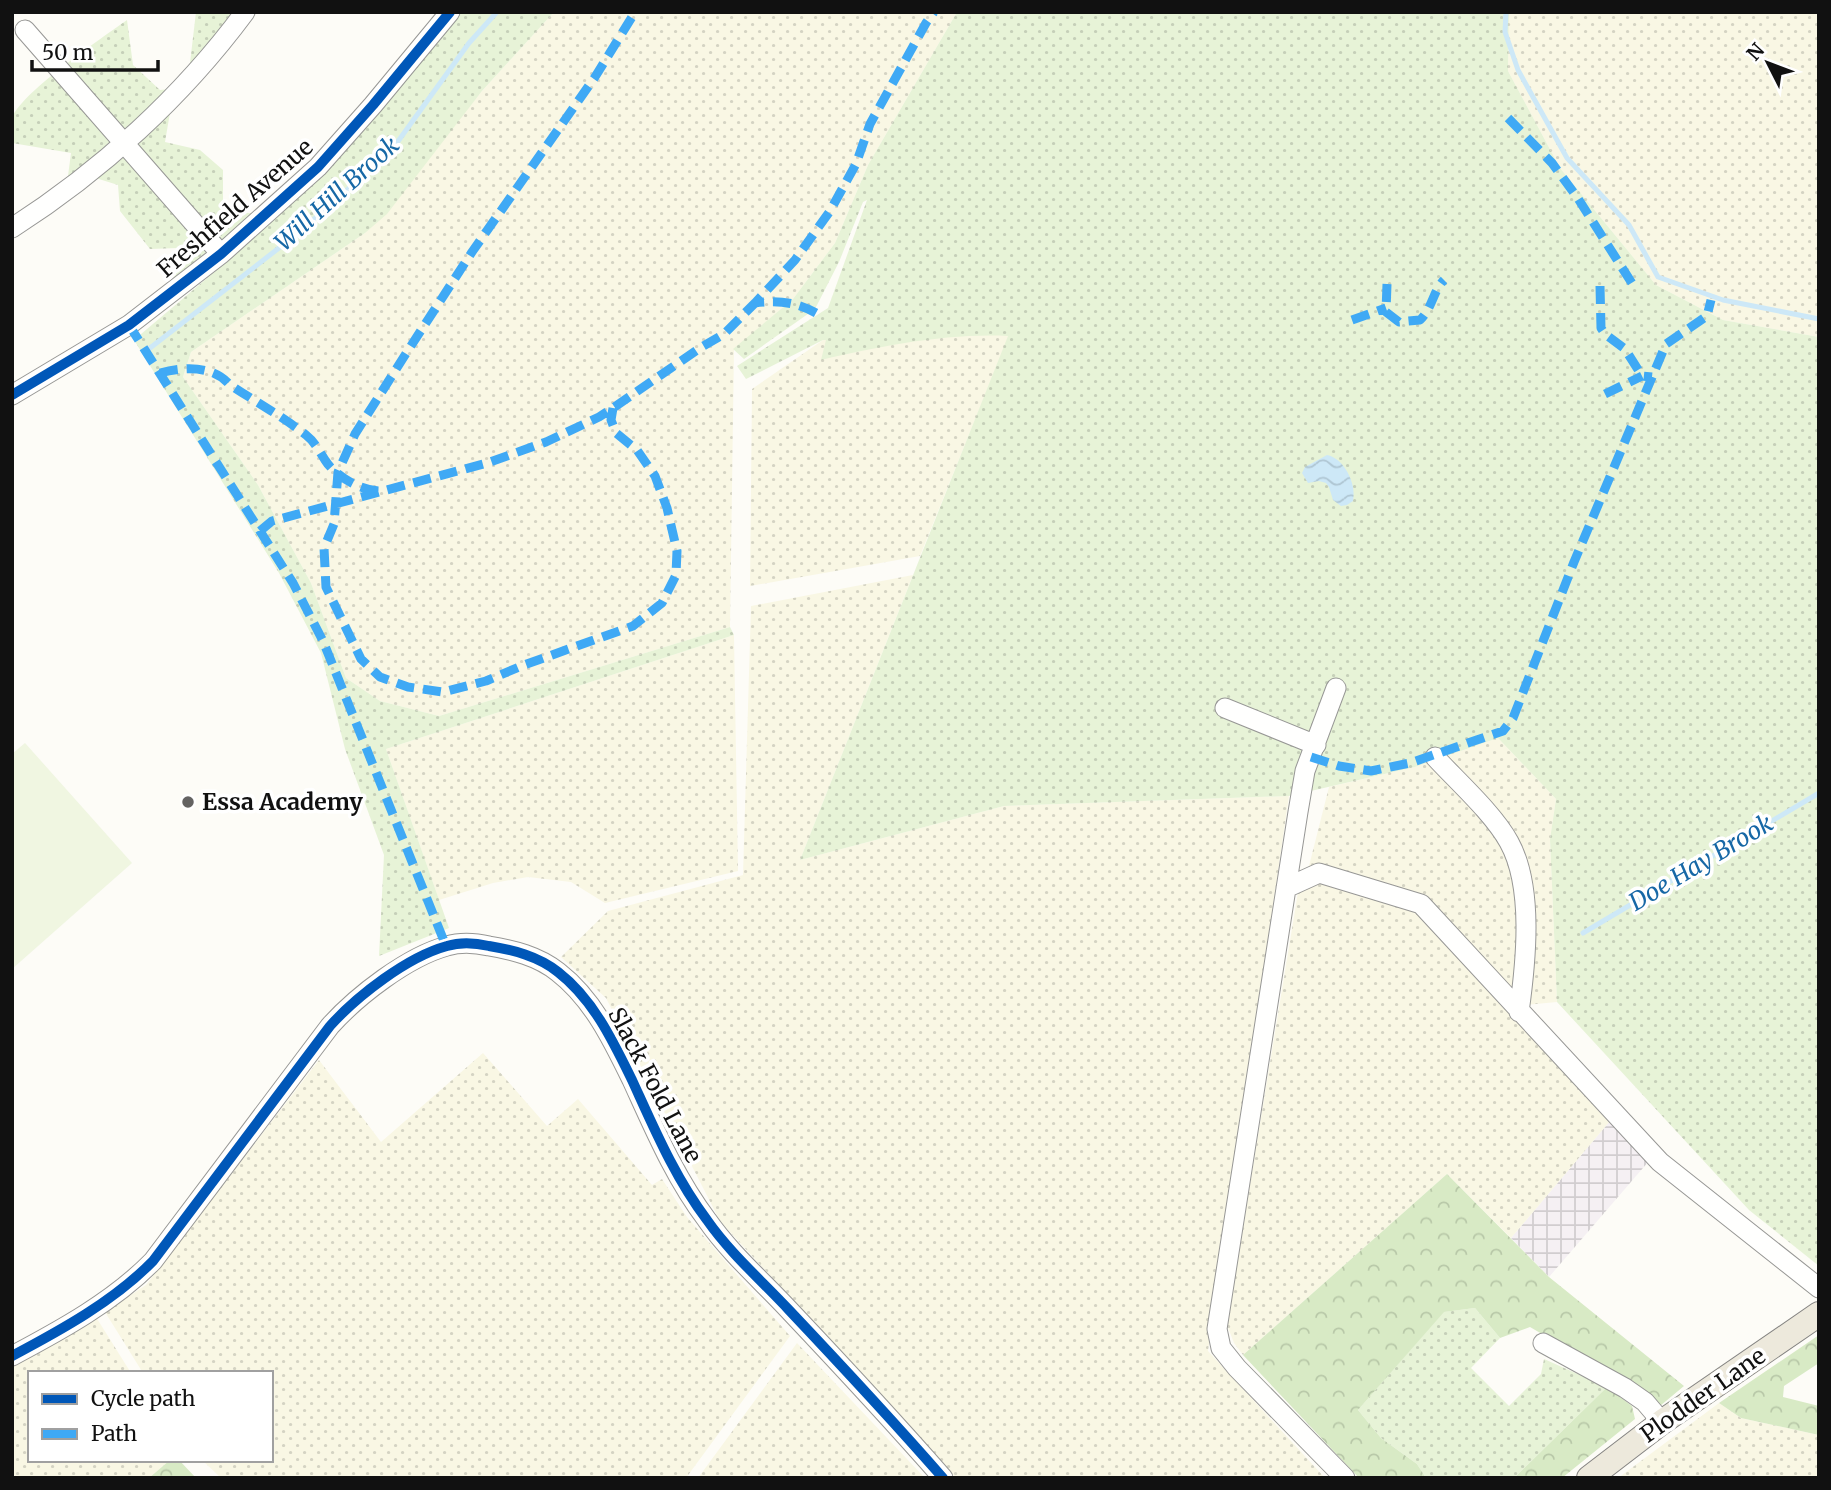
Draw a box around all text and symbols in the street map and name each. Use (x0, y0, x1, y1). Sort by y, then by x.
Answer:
scale bar (32, 28, 158, 72)
north arrow (1733, 28, 1803, 98)
text: N (1741, 38, 1769, 65)
text: 50 m (42, 39, 93, 66)
water label: Will Hill Brook (268, 130, 405, 258)
street label: Freshfield Avenue (151, 132, 319, 283)
place label: Essa Academy (202, 787, 363, 816)
marker: Essa Academy (180, 794, 196, 810)
water label: Doe Hay Brook (1622, 808, 1778, 918)
street label: Slack Fold Lane (602, 1002, 709, 1167)
street label: Plodder Lane (1635, 1341, 1771, 1448)
legend (28, 1371, 273, 1462)
text: Cycle path (91, 1385, 195, 1412)
text: Path (91, 1420, 137, 1447)

